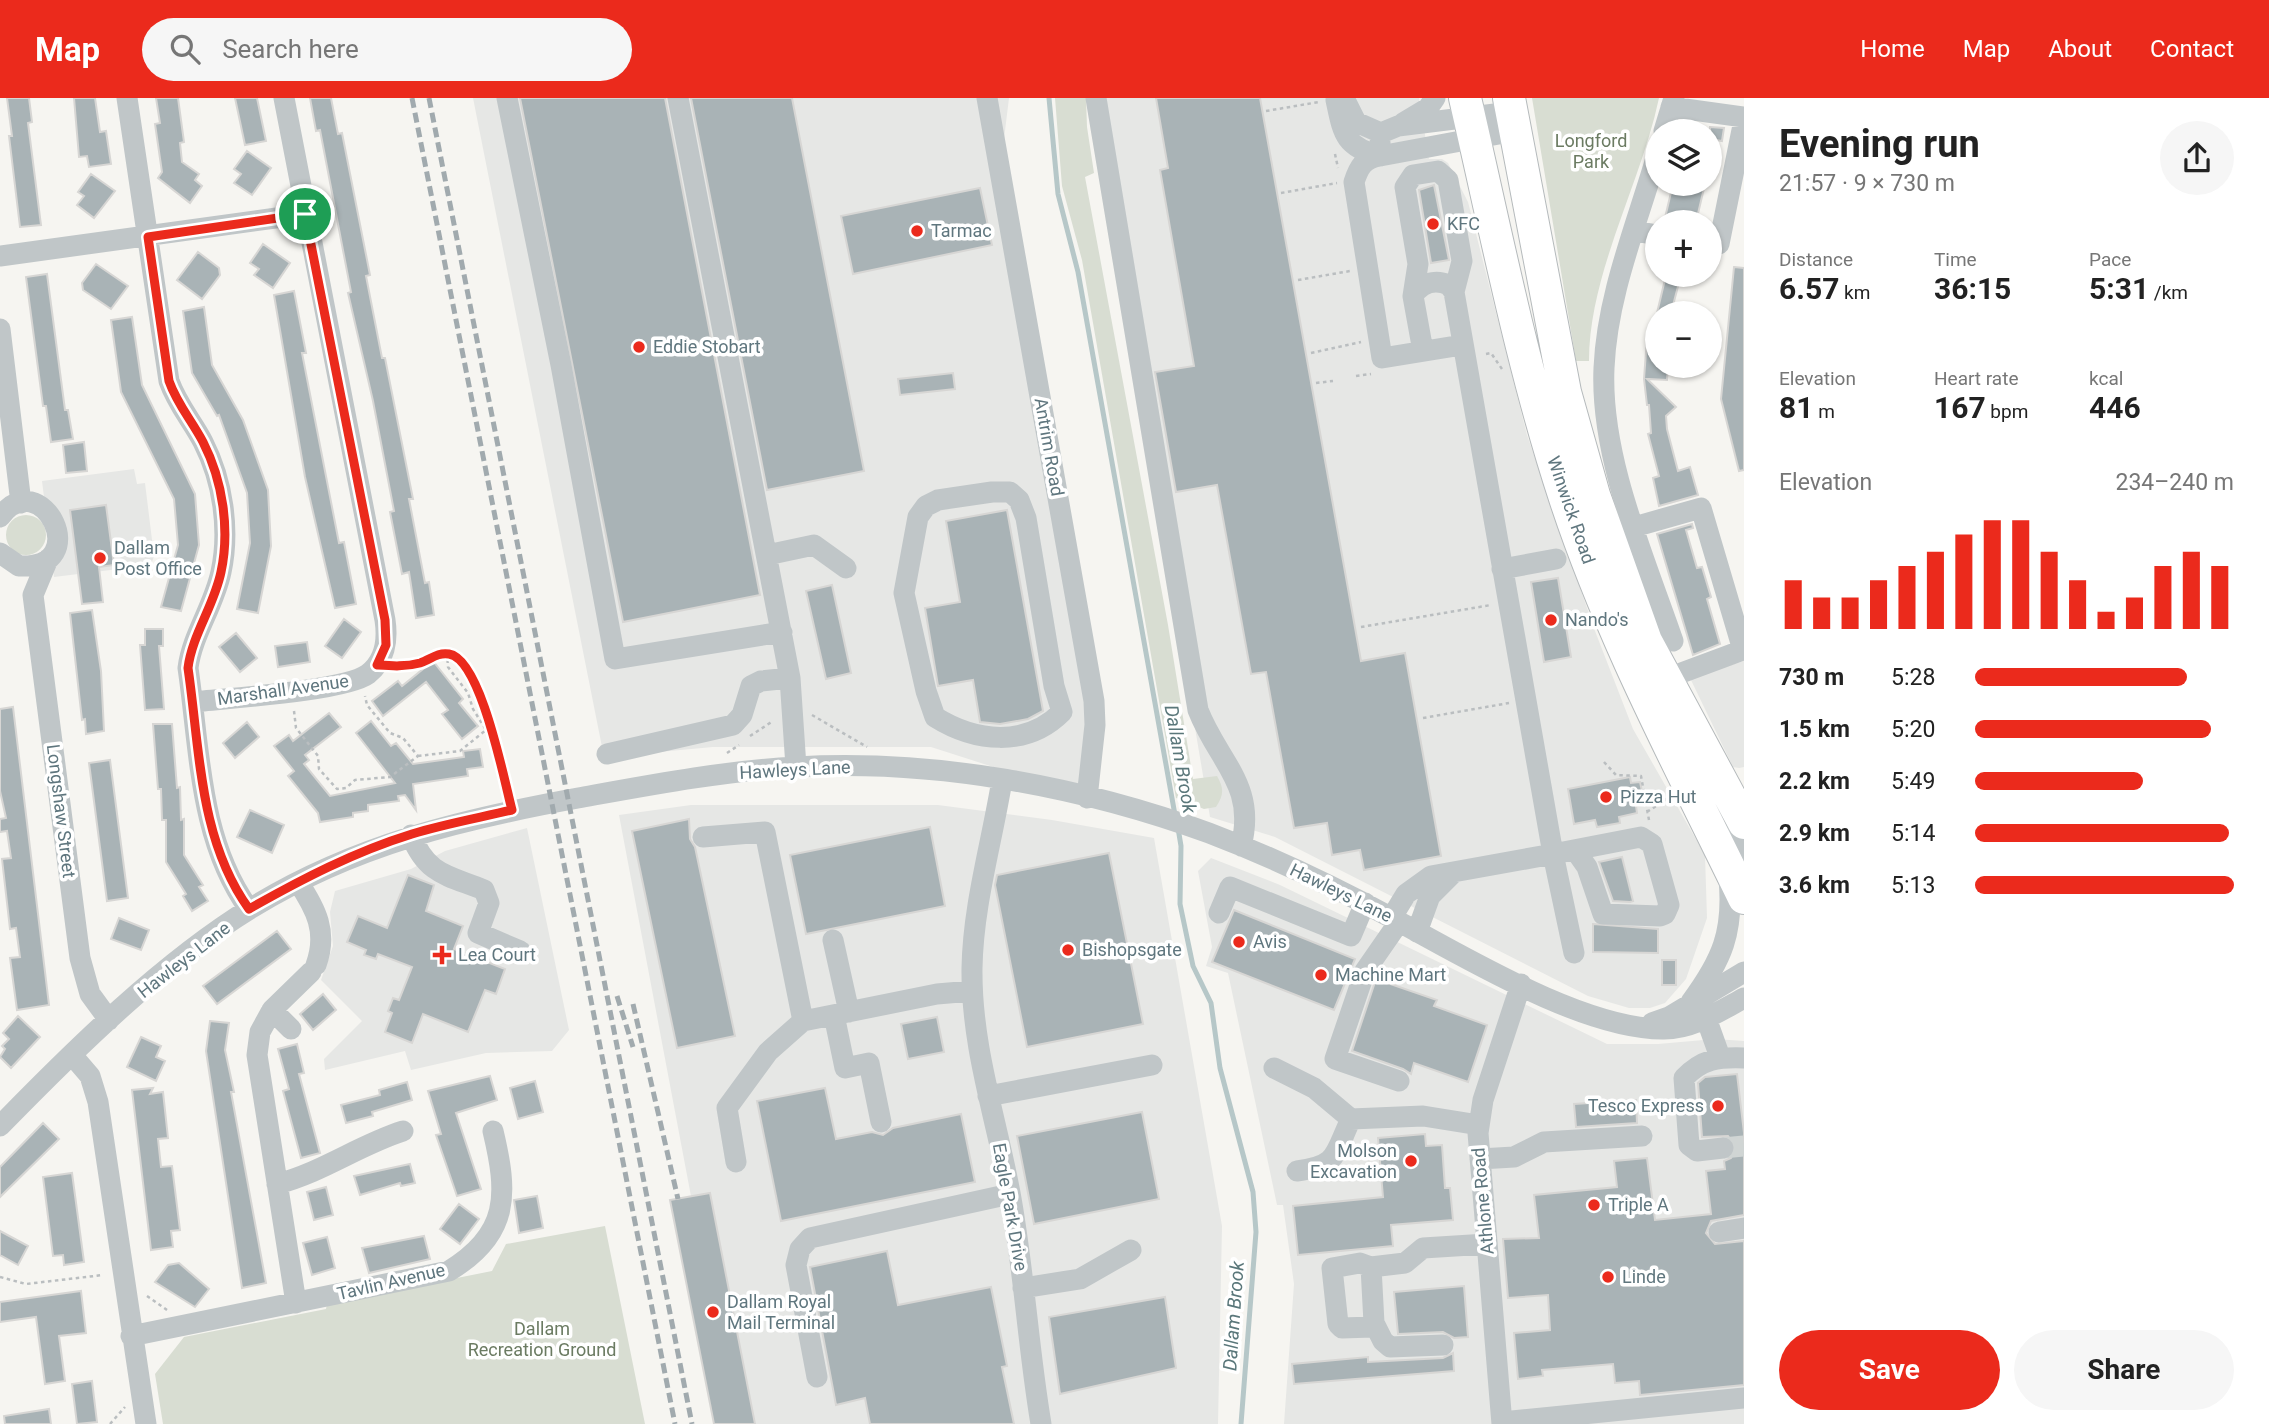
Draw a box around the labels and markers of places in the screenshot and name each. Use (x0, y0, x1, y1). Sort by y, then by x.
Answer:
pin (275, 184, 335, 244)
place label: KFC (1447, 213, 1480, 234)
marker: KFC (1425, 216, 1441, 232)
place label: Tarmac (931, 220, 992, 241)
marker: Tarmac (909, 223, 925, 239)
place label: Eddie Stobart (653, 336, 761, 357)
marker: Eddie Stobart (631, 339, 647, 355)
place label: Dallam Post Office (114, 537, 202, 579)
marker: Dallam Post Office (92, 550, 108, 566)
place label: Nando's (1565, 609, 1629, 630)
marker: Nando's (1543, 612, 1559, 628)
place label: Pizza Hut (1620, 786, 1697, 807)
marker: Pizza Hut (1598, 789, 1614, 805)
place label: Avis (1253, 931, 1287, 952)
marker: Avis (1231, 934, 1247, 950)
place label: Bishopsgate (1082, 939, 1182, 960)
marker: Bishopsgate (1060, 942, 1076, 958)
place label: Lea Court (458, 944, 536, 965)
marker: Lea Court (432, 945, 452, 965)
place label: Machine Mart (1335, 964, 1446, 985)
marker: Machine Mart (1313, 967, 1329, 983)
place label: Tesco Express (1588, 1095, 1704, 1116)
marker: Tesco Express (1710, 1098, 1726, 1114)
place label: Molson Excavation (1310, 1140, 1397, 1182)
marker: Molson Excavation (1403, 1153, 1419, 1169)
place label: Triple A (1608, 1194, 1669, 1215)
marker: Triple A (1586, 1197, 1602, 1213)
place label: Linde (1622, 1266, 1666, 1287)
marker: Linde (1600, 1269, 1616, 1285)
place label: Dallam Royal Mail Terminal (727, 1291, 835, 1333)
marker: Dallam Royal Mail Terminal (705, 1304, 721, 1320)

